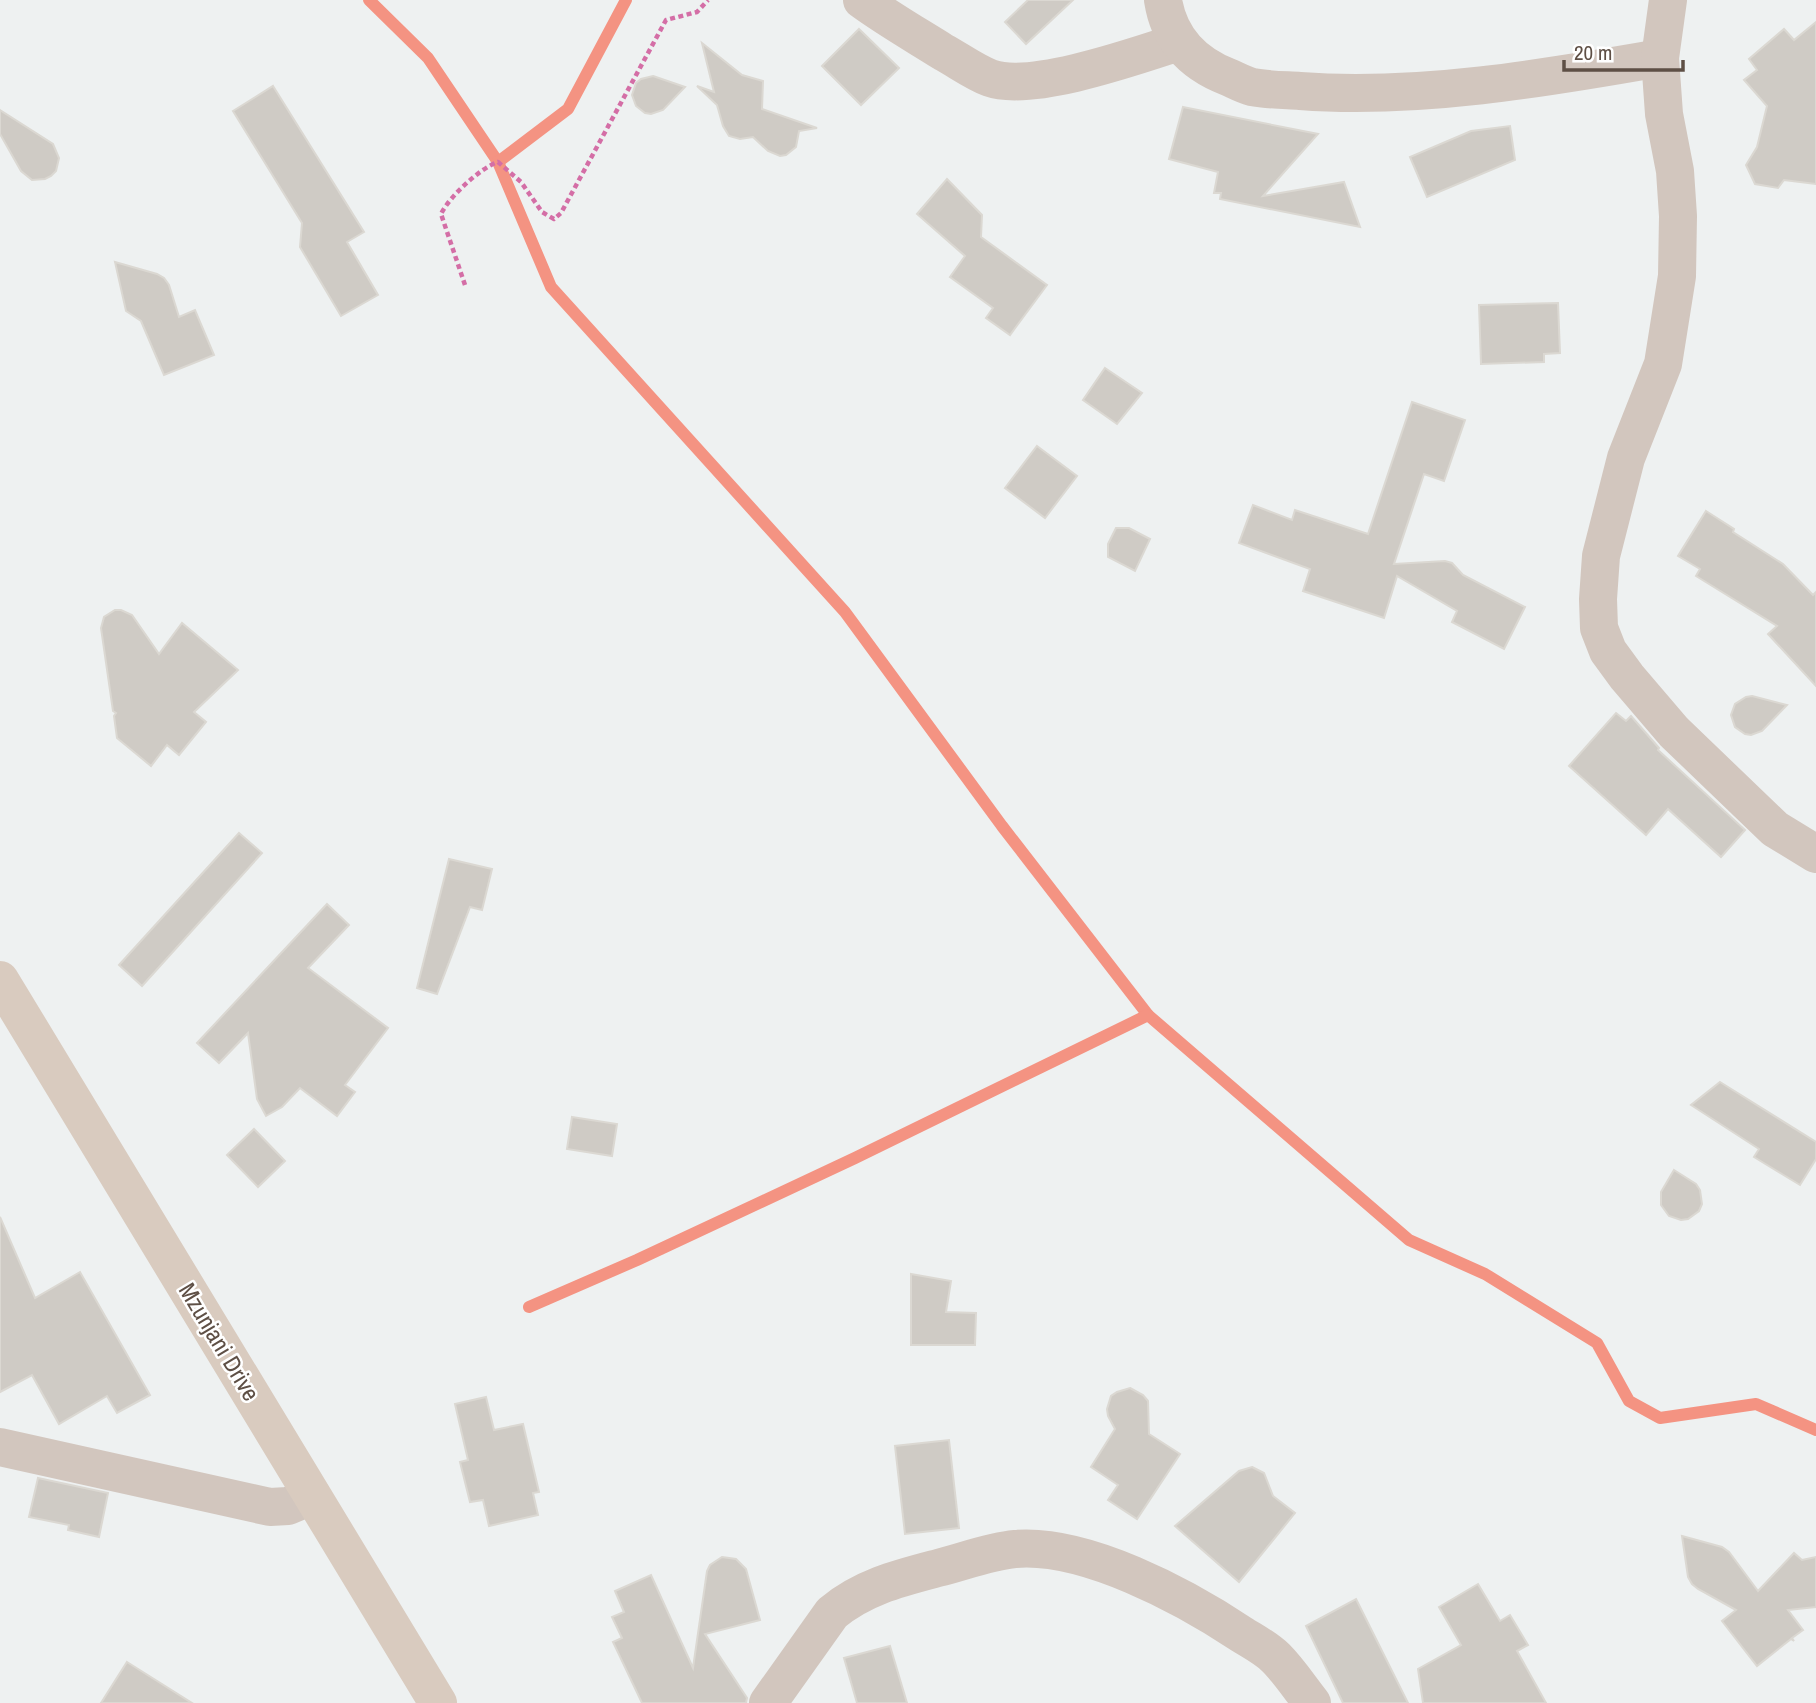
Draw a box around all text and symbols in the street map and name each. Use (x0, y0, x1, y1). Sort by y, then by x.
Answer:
scale bar (1564, 28, 1683, 72)
text: 20 m (1574, 38, 1612, 67)
street label: Mzunjani Drive (172, 1277, 268, 1406)

